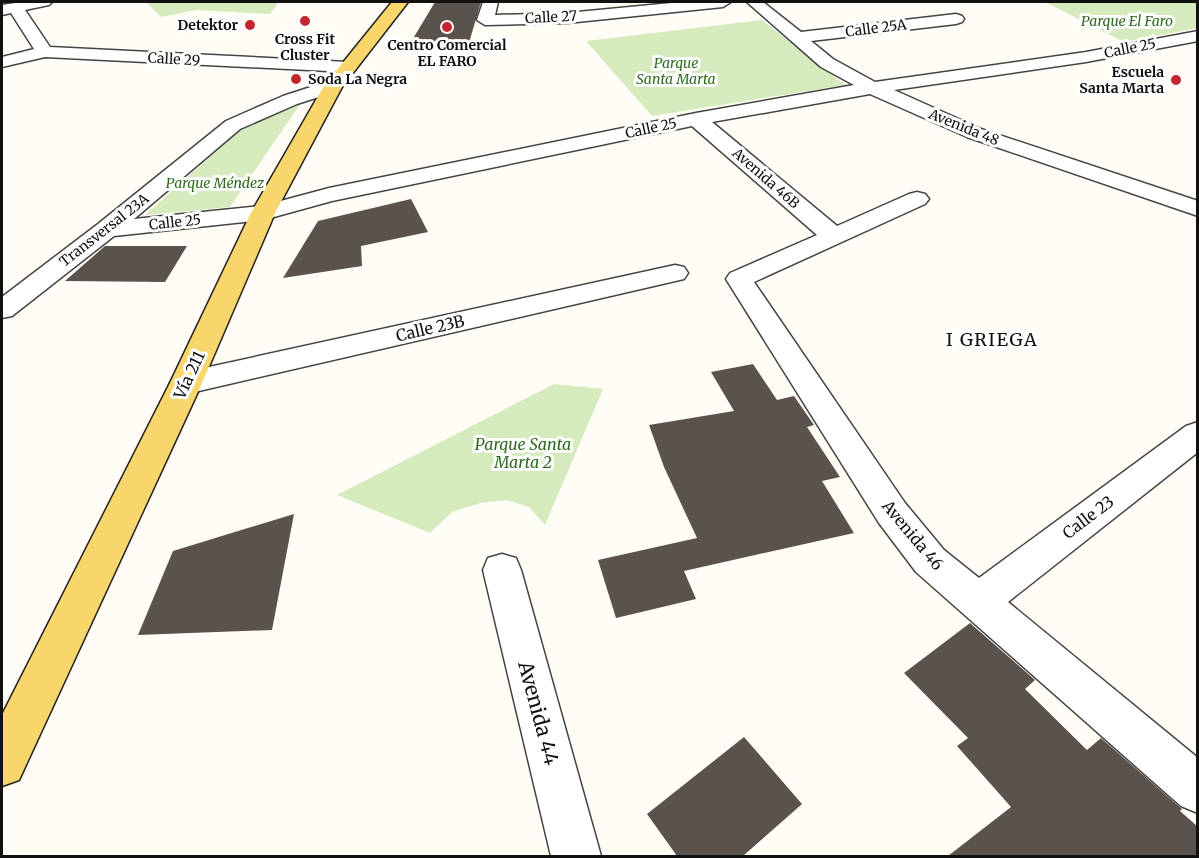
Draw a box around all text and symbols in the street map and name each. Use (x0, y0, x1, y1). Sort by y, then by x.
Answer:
street label: Calle 27 (525, 7, 577, 27)
park label: Parque El Faro (1081, 12, 1173, 30)
marker: Cross Fit Cluster (298, 14, 312, 28)
street label: Calle 25A (844, 15, 908, 41)
place label: Detektor (177, 16, 238, 34)
marker: Detektor (243, 18, 257, 32)
marker: Centro Comercial EL FARO (440, 20, 454, 34)
place label: Cross Fit Cluster (275, 30, 335, 64)
street label: Calle 25 (1103, 34, 1157, 62)
place label: Centro Comercial EL FARO (387, 36, 507, 70)
street label: Calle 29 (147, 49, 201, 69)
park label: Parque Santa Marta (636, 54, 716, 88)
place label: Escuela Santa Marta (1079, 63, 1164, 97)
place label: Soda La Negra (308, 70, 407, 88)
marker: Soda La Negra (289, 72, 303, 86)
marker: Escuela Santa Marta (1169, 73, 1183, 87)
street label: Avenida 48 (925, 104, 1002, 149)
street label: Calle 25 (624, 114, 678, 142)
street label: Avenida 46B (728, 143, 803, 212)
park label: Parque Méndez (166, 174, 265, 192)
street label: Transversal 23A (56, 189, 152, 270)
street label: Calle 25 (148, 210, 202, 234)
street label: Calle 23B (394, 310, 466, 346)
district label: I GRIEGA (946, 328, 1038, 351)
street label: Vía 211 (169, 348, 209, 403)
park label: Parque Santa Marta 2 (475, 434, 571, 472)
street label: Calle 23 (1058, 491, 1118, 543)
street label: Avenida 46 (877, 495, 948, 574)
street label: Avenida 44 (513, 657, 565, 768)

